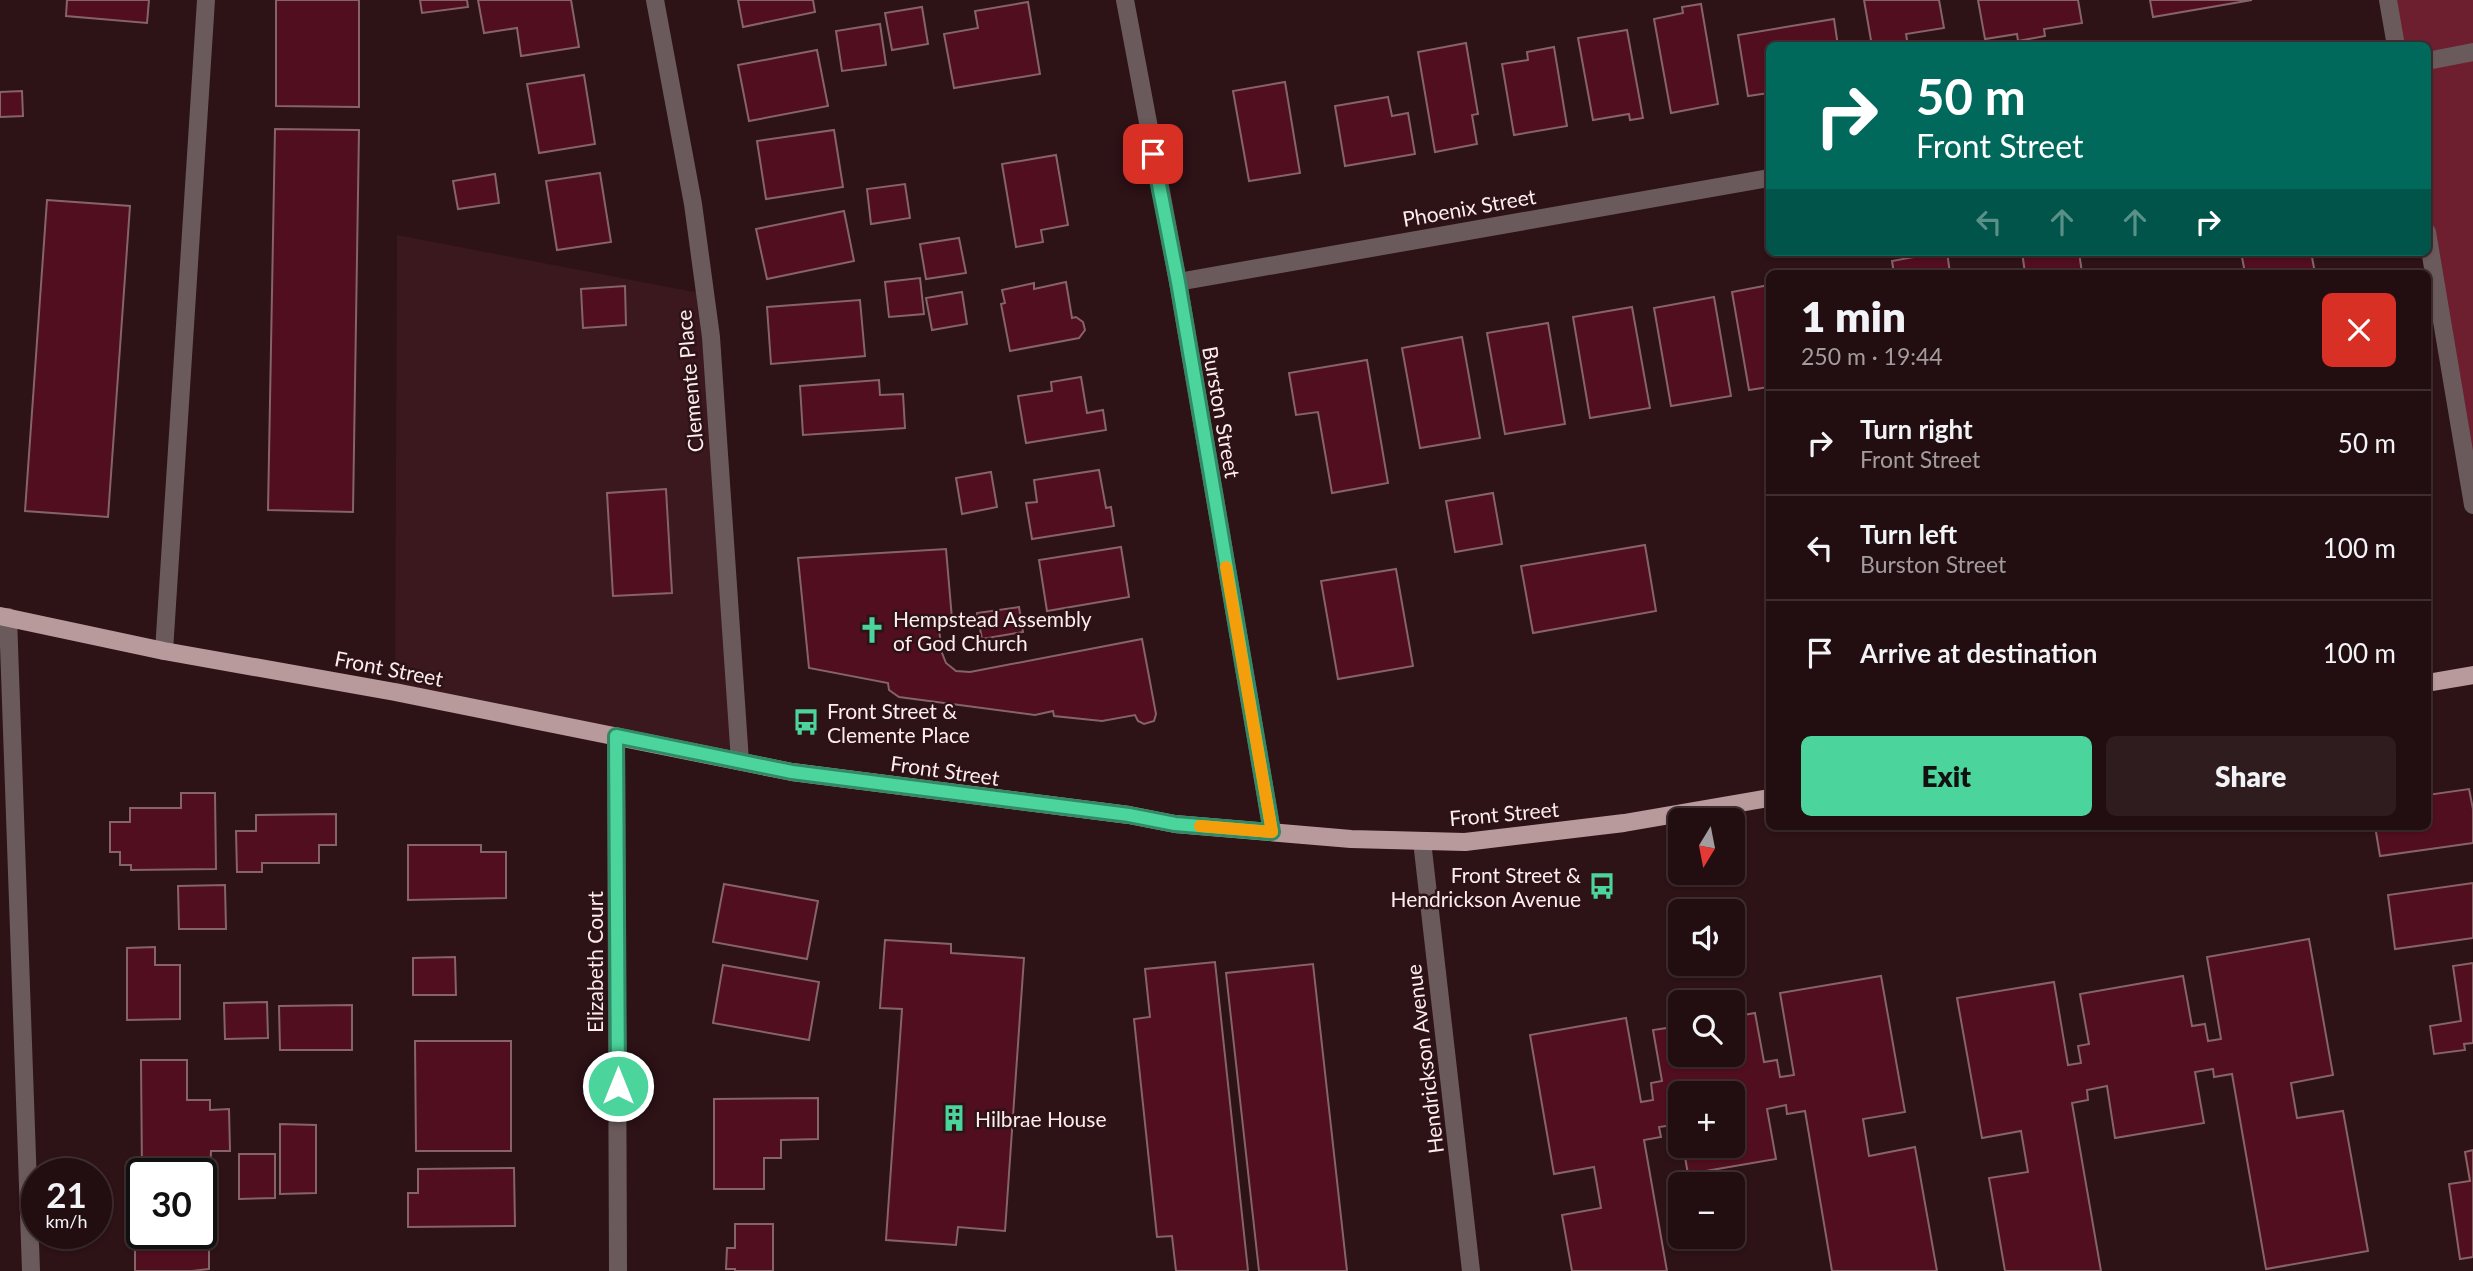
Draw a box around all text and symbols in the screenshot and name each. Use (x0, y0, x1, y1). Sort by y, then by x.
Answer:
text: 50 m (1916, 67, 2026, 125)
icon: right (1801, 70, 1892, 161)
pin (1123, 124, 1183, 184)
text: Front Street (1916, 126, 2083, 165)
icon: arrive (1134, 135, 1172, 173)
street label: Phoenix Street (1400, 183, 1538, 231)
icon: left (1970, 203, 2008, 241)
icon: ahead (2043, 203, 2081, 241)
icon: ahead (2116, 203, 2154, 241)
icon: right (2189, 203, 2227, 241)
text: 1 min (1801, 291, 1906, 341)
button: close (2322, 293, 2396, 367)
street label: Clemente Place (670, 309, 708, 453)
text: 250 m · 19:44 (1801, 342, 1943, 370)
street label: Burston Street (1198, 344, 1246, 480)
text: Turn right (1860, 413, 1973, 445)
icon: right (1801, 424, 1839, 462)
text: 50 m (2338, 427, 2396, 459)
text: Front Street (1860, 445, 1980, 473)
text: Turn left (1860, 518, 1957, 550)
icon: left (1801, 529, 1839, 567)
text: 100 m (2323, 532, 2396, 564)
text: Burston Street (1860, 550, 2006, 578)
place label: Hempstead Assembly of God Church (893, 606, 1092, 655)
church icon: Hempstead Assembly of God Church (857, 615, 887, 645)
icon: arrive (1801, 634, 1839, 672)
text: Arrive at destination (1860, 637, 2097, 669)
text: 100 m (2323, 637, 2396, 669)
street label: Front Street (333, 645, 446, 691)
place label: Front Street & Clemente Place (827, 698, 970, 747)
bus stop icon: Front Street & Clemente Place (791, 707, 821, 737)
button: Exit (1801, 736, 2092, 816)
button: Share (2106, 736, 2396, 816)
street label: Front Street (889, 750, 1002, 790)
street label: Front Street (1448, 796, 1560, 830)
north arrow (1668, 808, 1745, 886)
map controls (1668, 808, 1745, 1249)
place label: Front Street & Hendrickson Avenue (1390, 862, 1581, 911)
bus stop icon: Front Street & Hendrickson Avenue (1587, 871, 1617, 901)
street label: Elizabeth Court (582, 891, 607, 1033)
button: sound (1668, 899, 1745, 976)
street label: Hendrickson Avenue (1400, 963, 1448, 1155)
button: search (1668, 990, 1745, 1067)
position arrow (581, 1049, 655, 1123)
button: + (1668, 1081, 1745, 1158)
building icon: Hilbrae House (939, 1103, 969, 1133)
place label: Hilbrae House (975, 1106, 1107, 1131)
speed limit sign: 30 (126, 1158, 217, 1249)
button: − (1668, 1172, 1745, 1249)
text: 21 (46, 1173, 87, 1215)
text: km/h (45, 1210, 88, 1232)

